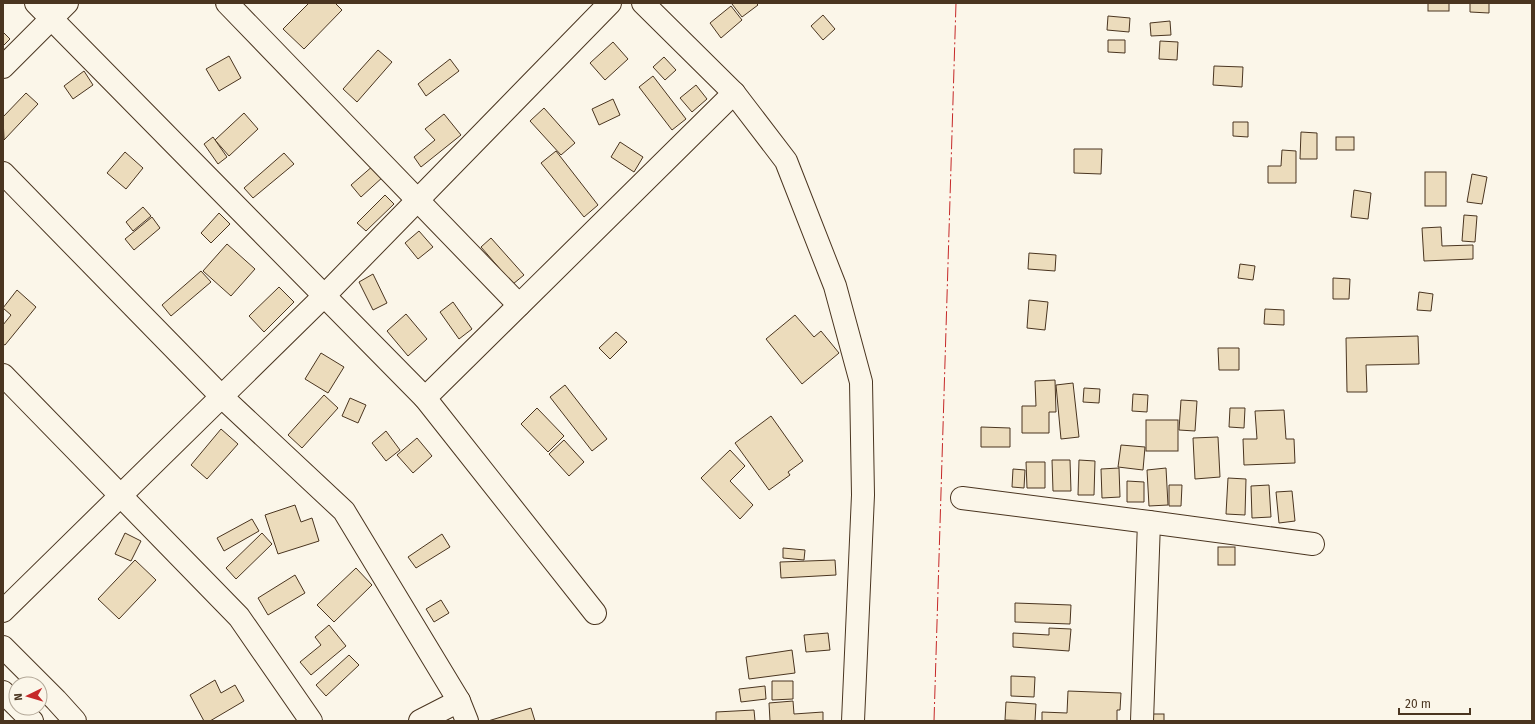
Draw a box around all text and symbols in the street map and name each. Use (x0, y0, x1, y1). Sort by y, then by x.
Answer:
north arrow (8, 676, 48, 716)
scale bar (1399, 690, 1470, 716)
text: N (12, 693, 25, 701)
text: 20 m (1405, 697, 1431, 711)

